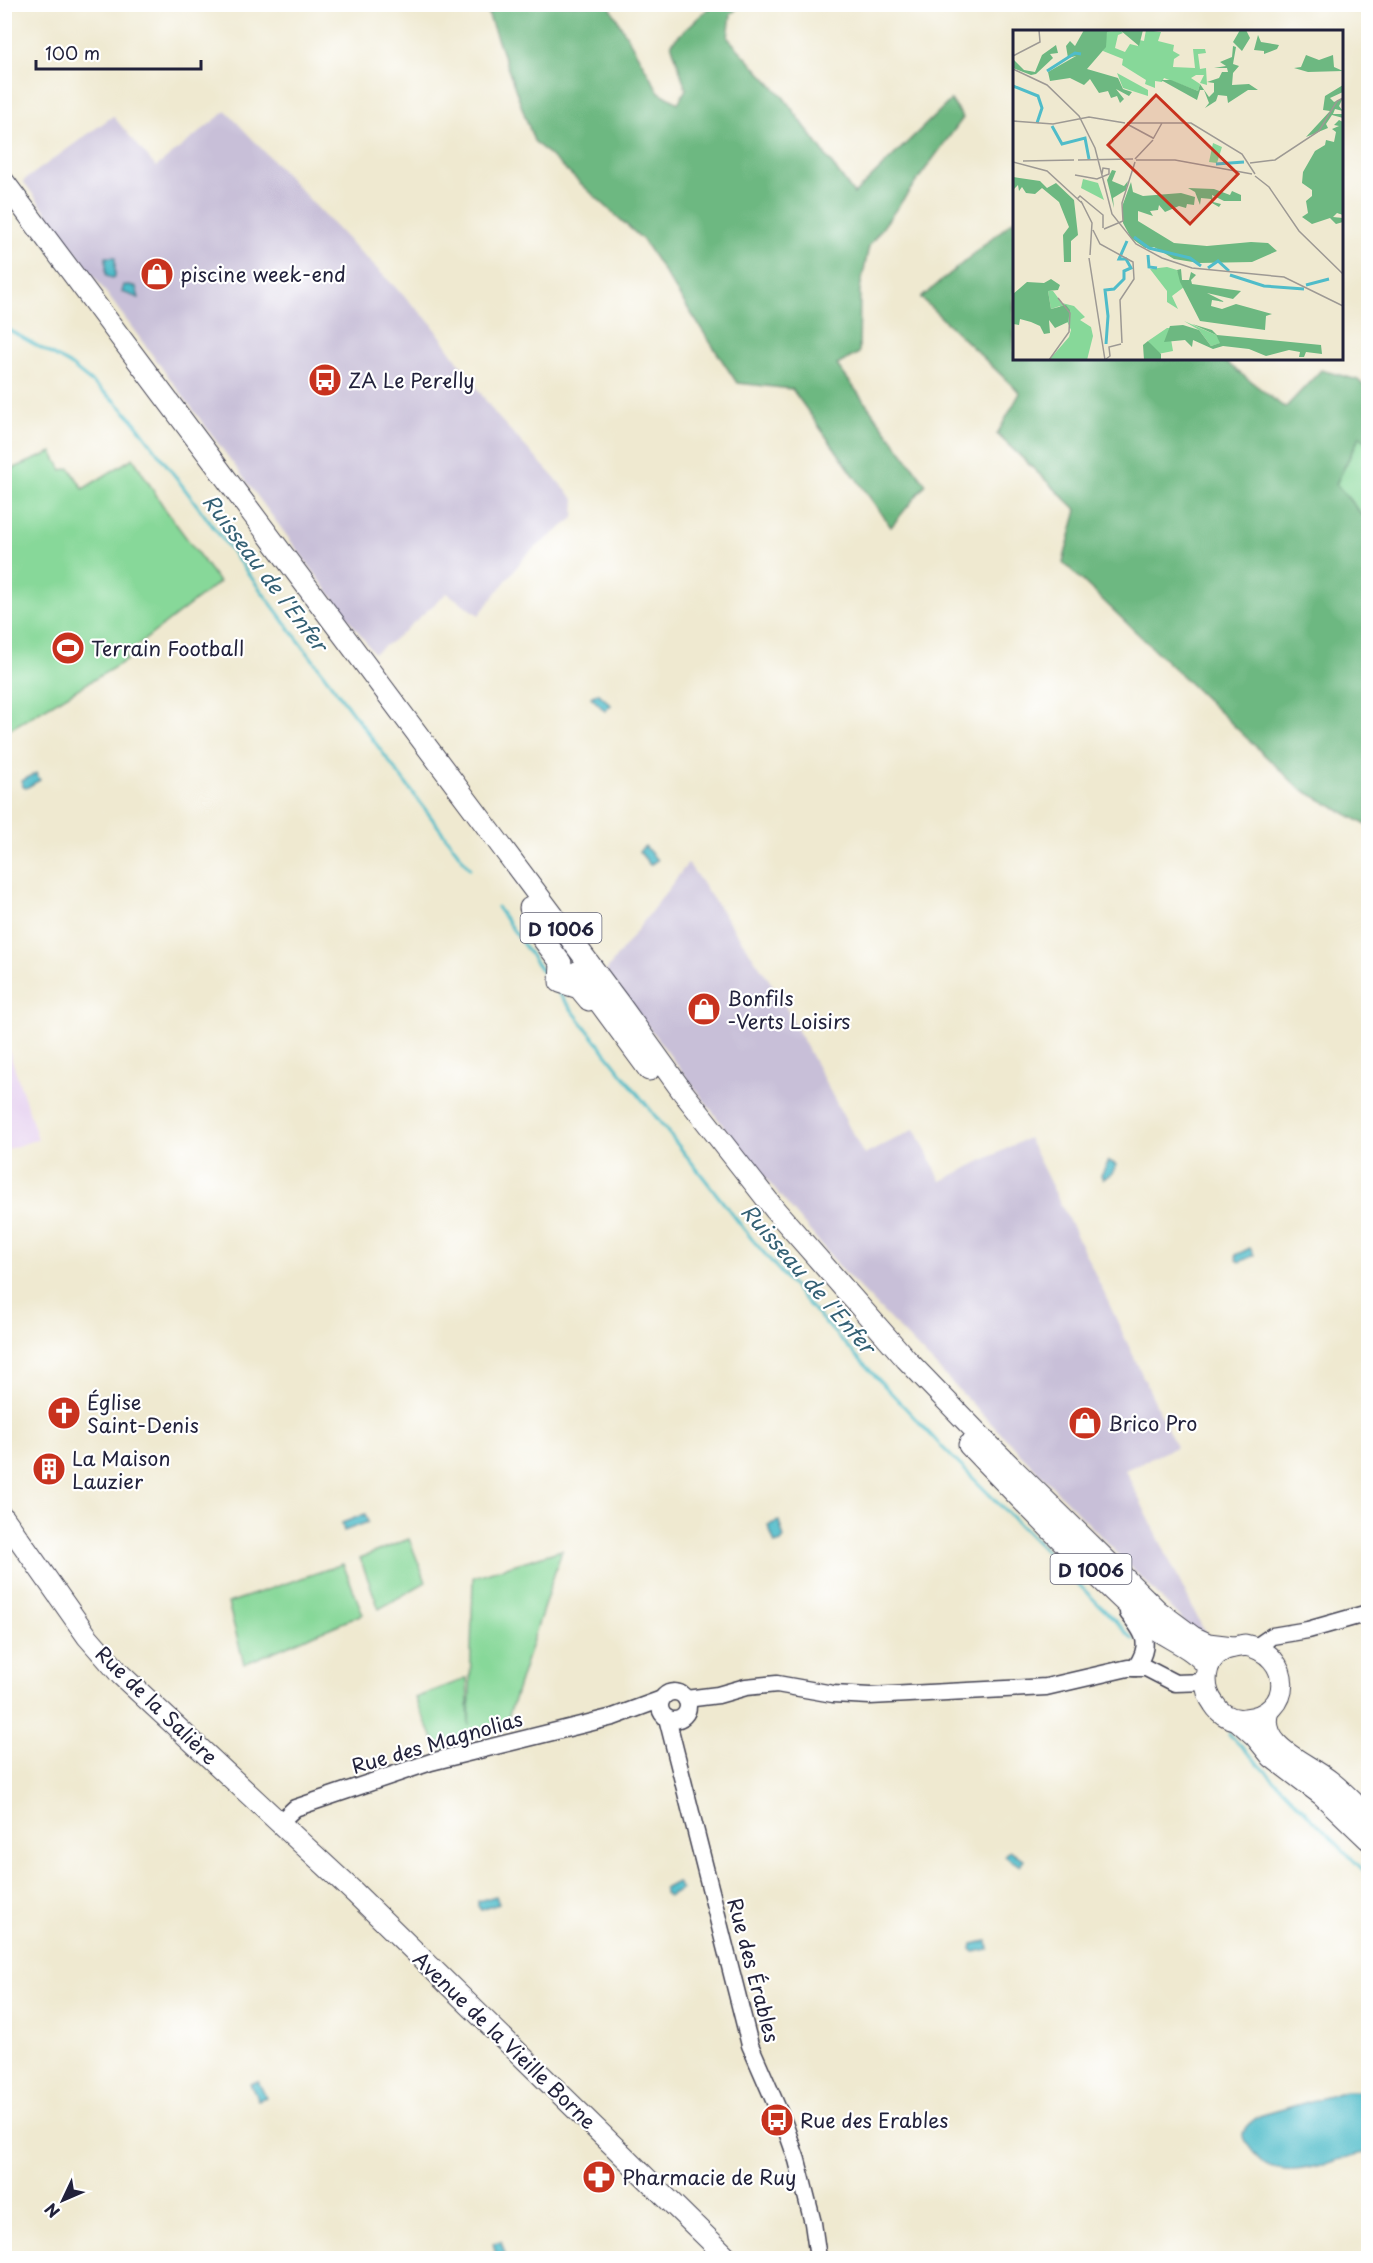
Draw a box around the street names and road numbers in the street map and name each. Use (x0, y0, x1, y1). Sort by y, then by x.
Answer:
road number: D 1006 (520, 913, 602, 943)
road number: D 1006 (1050, 1554, 1132, 1584)
street label: Rue de la Salière (89, 1639, 225, 1771)
street label: Rue des Magnolias (348, 1703, 526, 1781)
street label: Rue des Érables (720, 1894, 788, 2046)
street label: Avenue de la Vieille Borne (407, 1944, 603, 2136)

